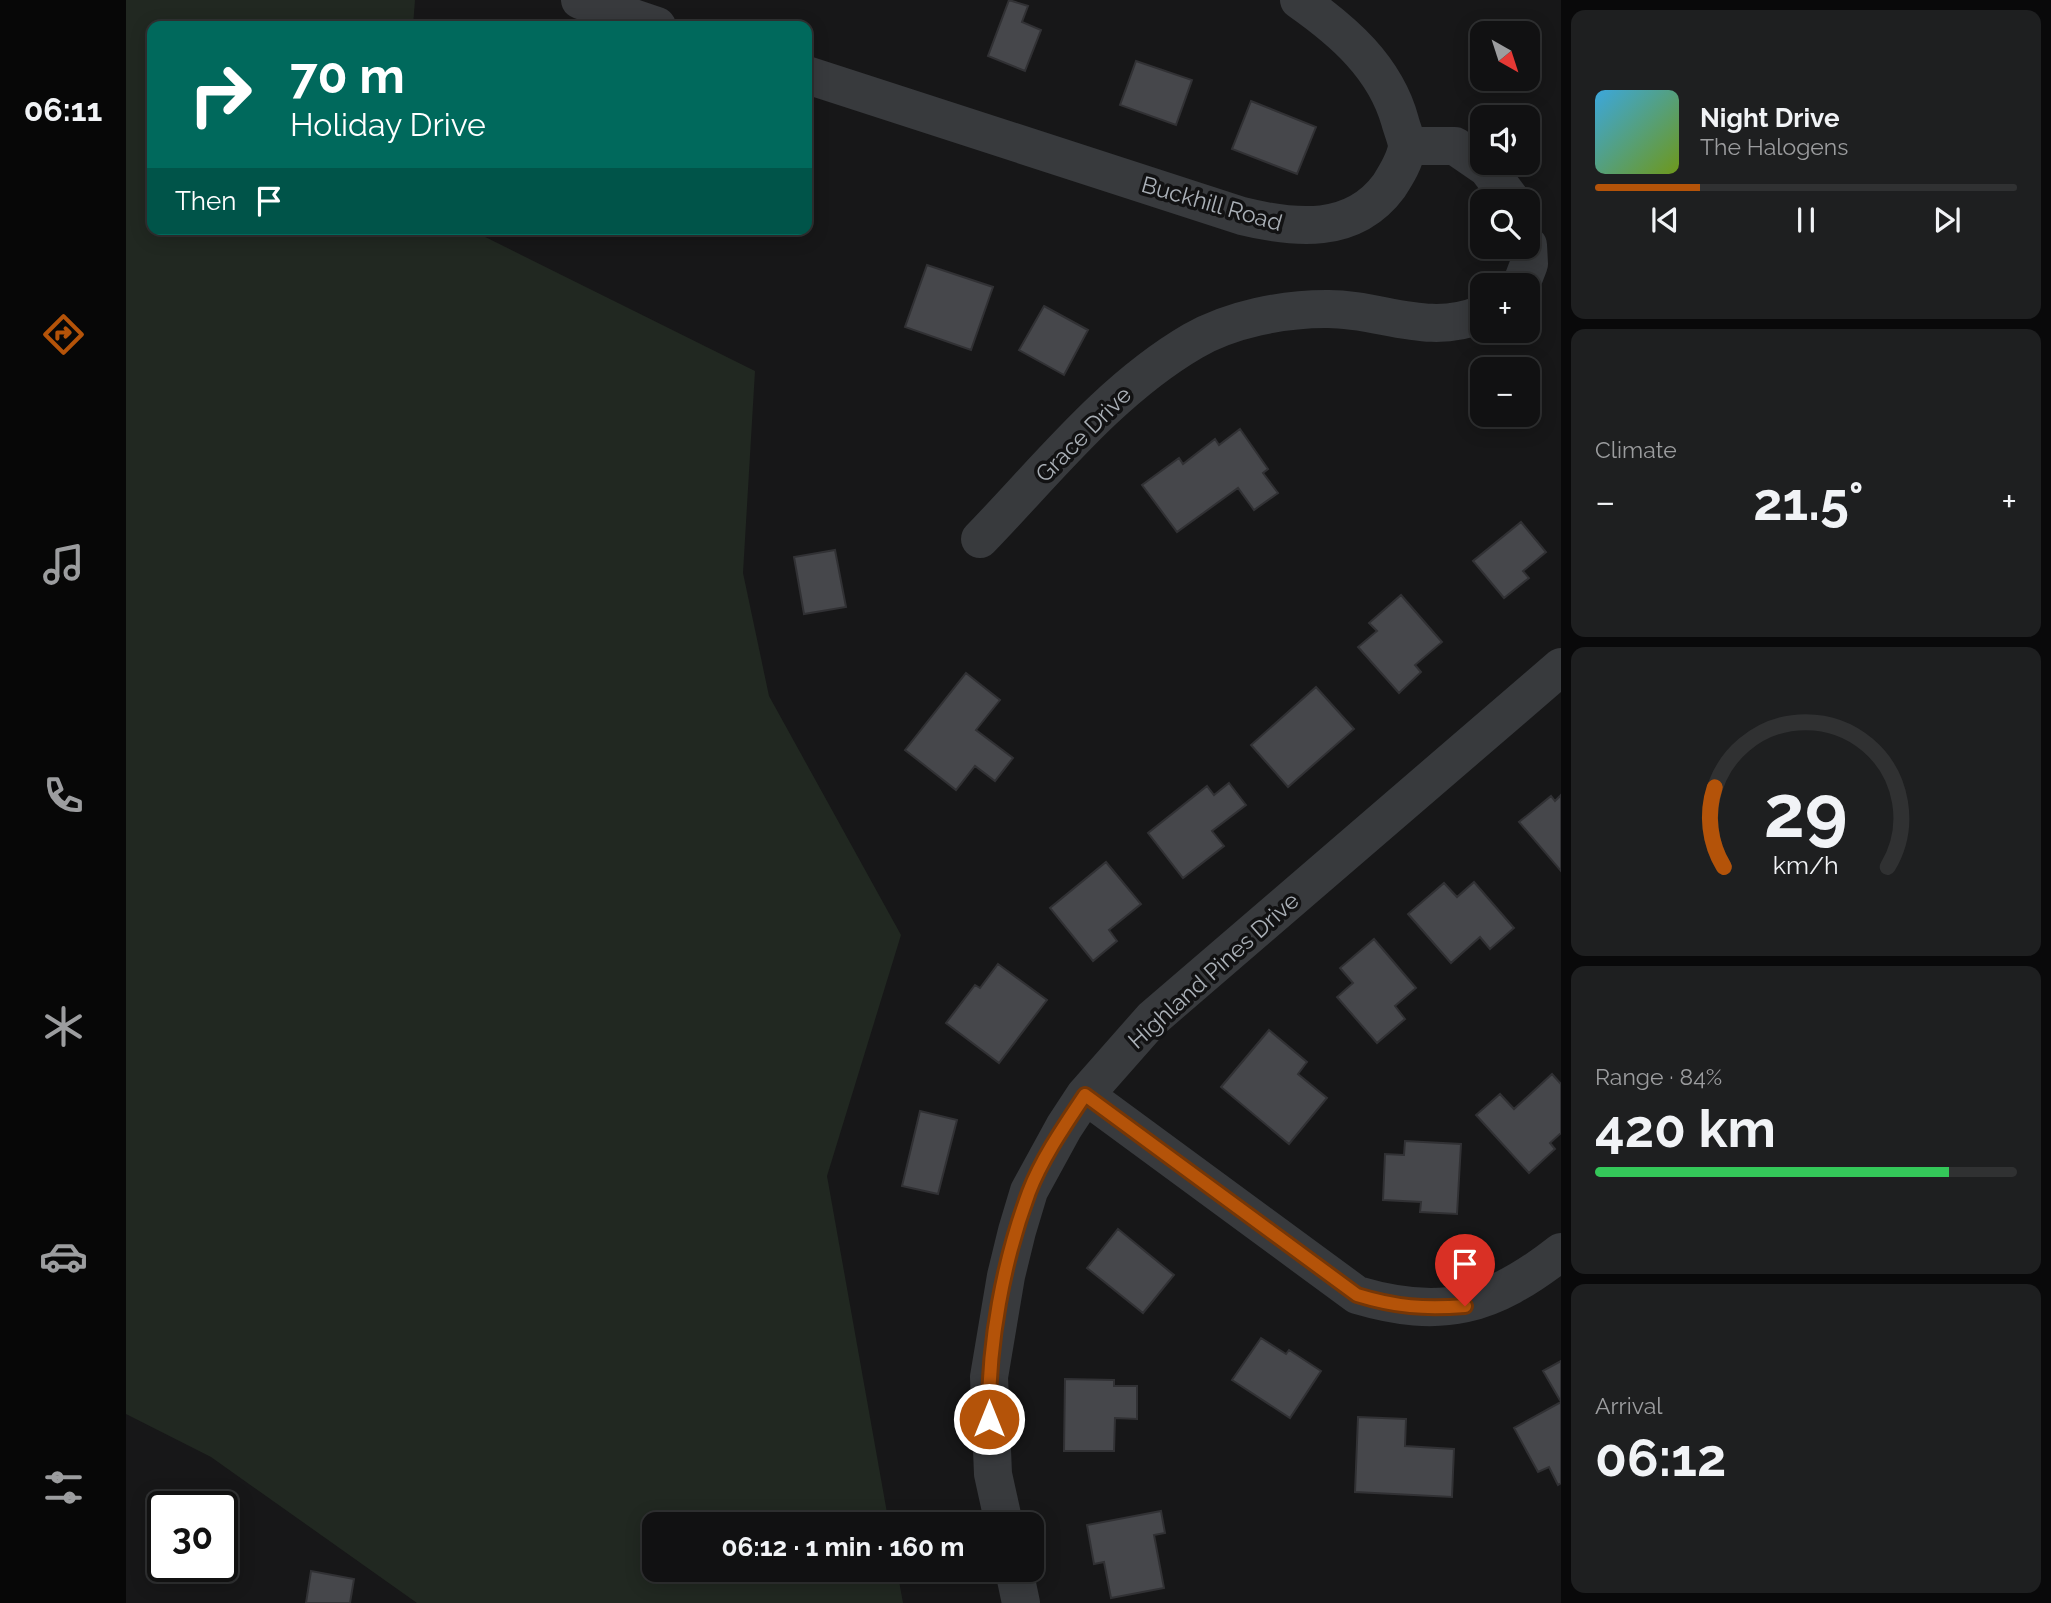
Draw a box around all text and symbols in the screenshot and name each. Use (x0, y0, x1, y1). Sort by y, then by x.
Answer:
north arrow (1470, 21, 1540, 91)
map controls (1470, 21, 1540, 427)
text: 70 m (290, 47, 405, 104)
icon: right (175, 49, 266, 140)
text: 06:11 (24, 91, 102, 128)
text: Night Drive (1700, 103, 1839, 133)
button: sound (1470, 105, 1540, 175)
text: Holiday Drive (290, 106, 486, 143)
text: The Halogens (1700, 133, 1848, 160)
street label: Buckhill Road (1139, 170, 1285, 236)
icon: arrive (250, 182, 288, 220)
text: Then (175, 186, 236, 216)
button: search (1470, 189, 1540, 259)
icon: previous (1646, 201, 1684, 239)
icon: pause (1787, 201, 1825, 239)
icon: next (1928, 201, 1966, 239)
button: + (1470, 273, 1540, 343)
icon: directions (39, 310, 88, 359)
button: − (1470, 357, 1540, 427)
street label: Grace Drive (1030, 381, 1136, 487)
text: Climate (1595, 436, 1677, 463)
text: 21.5° (1753, 471, 1864, 532)
text: − (1595, 479, 1615, 524)
text: + (2001, 479, 2017, 524)
icon: music (39, 540, 88, 589)
text: 29 (1764, 770, 1848, 855)
icon: phone (39, 771, 88, 820)
text: km/h (1773, 850, 1839, 880)
street label: Highland Pines Drive (1122, 886, 1304, 1054)
icon: climate (39, 1002, 88, 1051)
text: Range · 84% (1595, 1063, 1722, 1090)
text: 420 km (1595, 1098, 1776, 1159)
icon: car (39, 1232, 88, 1281)
pin (1435, 1234, 1495, 1306)
icon: arrive (1446, 1245, 1484, 1283)
position arrow (952, 1382, 1026, 1456)
text: Arrival (1595, 1392, 1662, 1419)
text: 06:12 (1595, 1427, 1726, 1488)
icon: filters (39, 1463, 88, 1512)
speed limit sign: 30 (147, 1491, 238, 1582)
text: 06:12 · 1 min · 160 m (722, 1532, 965, 1562)

